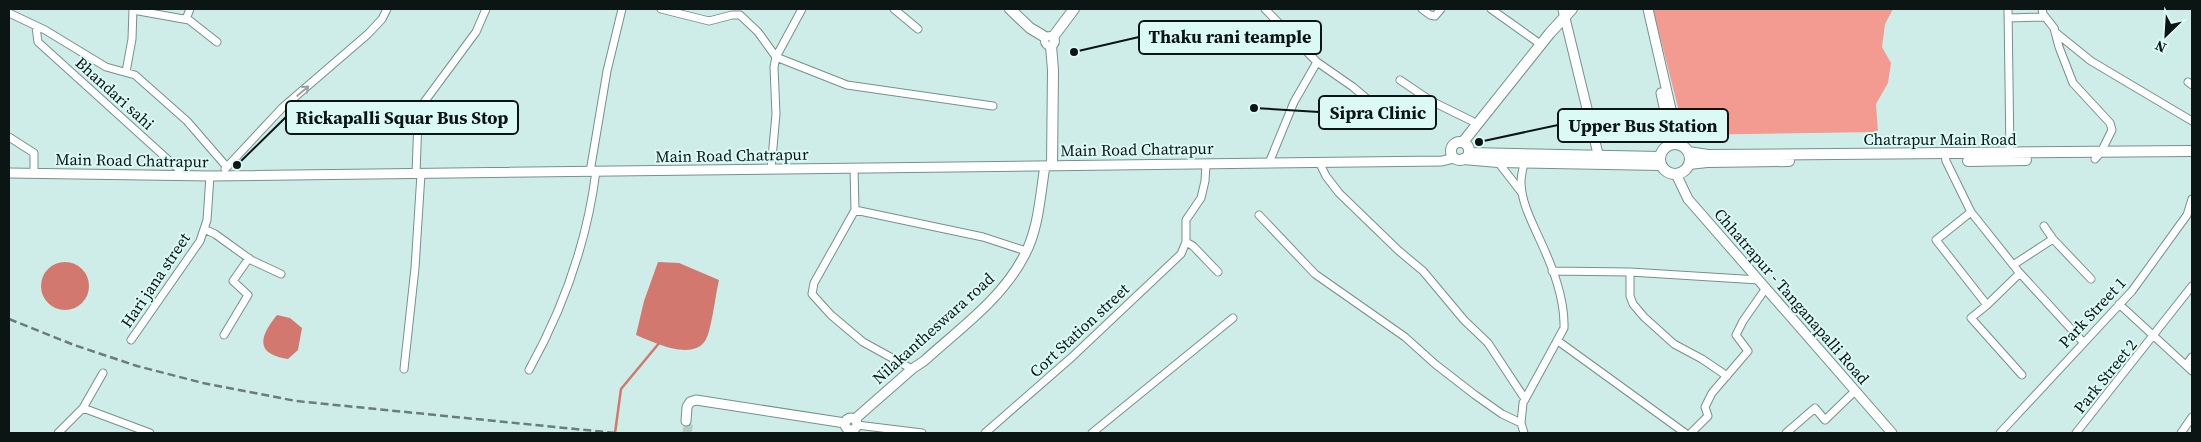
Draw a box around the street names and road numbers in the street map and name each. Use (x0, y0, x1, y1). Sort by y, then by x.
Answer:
street label: Bhandari sahi (71, 52, 159, 134)
street label: Chatrapur Main Road (1863, 128, 2017, 150)
street label: Main Road Chatrapur (1060, 137, 1214, 161)
street label: Main Road Chatrapur (655, 143, 809, 167)
street label: Main Road Chatrapur (55, 148, 209, 172)
street label: Chhatrapur - Tanganapalli Road (1709, 203, 1875, 389)
street label: Hari jana street (115, 228, 195, 332)
street label: Nilakantheswara road (867, 267, 999, 389)
street label: Park Street 1 (2053, 272, 2131, 352)
street label: Cort Station street (1024, 278, 1134, 382)
street label: Park Street 2 (2068, 334, 2142, 418)

